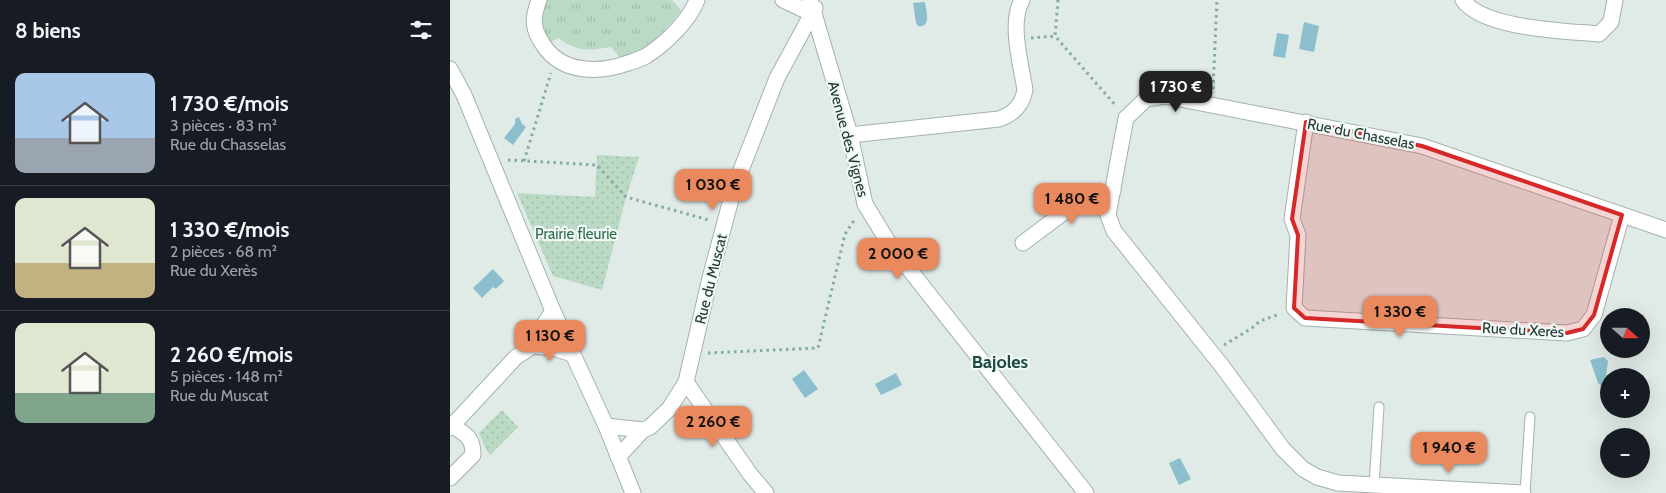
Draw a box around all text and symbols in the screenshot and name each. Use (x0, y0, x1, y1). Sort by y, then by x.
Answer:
icon: filters (407, 16, 435, 44)
text: 8 biens (15, 18, 81, 43)
pin: 1 730 € (1130, 70, 1222, 113)
text: 1 730 € (1150, 77, 1202, 96)
street label: Avenue des Vignes (824, 79, 872, 199)
text: 1 730 €/mois (170, 91, 289, 116)
icon: home (55, 93, 115, 153)
street label: Rue du Chasselas (1306, 115, 1416, 153)
text: 3 pièces · 83 m² (170, 116, 277, 135)
text: Rue du Chasselas (170, 135, 286, 154)
pin: 1 030 € (667, 168, 759, 211)
text: 1 030 € (686, 175, 740, 194)
pin: 1 480 € (1026, 182, 1118, 225)
text: 1 480 € (1045, 189, 1099, 208)
text: 1 330 €/mois (170, 217, 289, 242)
icon: home (55, 218, 115, 278)
park label: Prairie fleurie (535, 225, 617, 243)
street label: Rue du Muscat (691, 232, 731, 326)
pin: 2 000 € (852, 238, 944, 280)
text: 2 pièces · 68 m² (170, 242, 277, 261)
text: 2 000 € (868, 244, 928, 263)
text: Rue du Xerès (170, 261, 257, 280)
pin: 1 330 € (1354, 296, 1446, 338)
text: 1 330 € (1374, 302, 1426, 321)
north arrow (1600, 308, 1650, 358)
map controls (1600, 308, 1650, 478)
street label: Rue du Xerès (1482, 319, 1564, 341)
pin: 1 130 € (504, 320, 596, 362)
text: 1 130 € (525, 326, 575, 345)
text: 2 260 €/mois (170, 342, 293, 367)
icon: home (55, 343, 115, 403)
district label: Bajoles (972, 351, 1029, 373)
text: 5 pièces · 148 m² (170, 367, 283, 386)
button: + (1600, 368, 1650, 418)
text: Rue du Muscat (170, 386, 268, 405)
pin: 2 260 € (667, 406, 759, 448)
text: 2 260 € (686, 412, 740, 431)
button: − (1600, 428, 1650, 478)
pin: 1 940 € (1403, 432, 1495, 474)
text: 1 940 € (1422, 438, 1476, 457)

